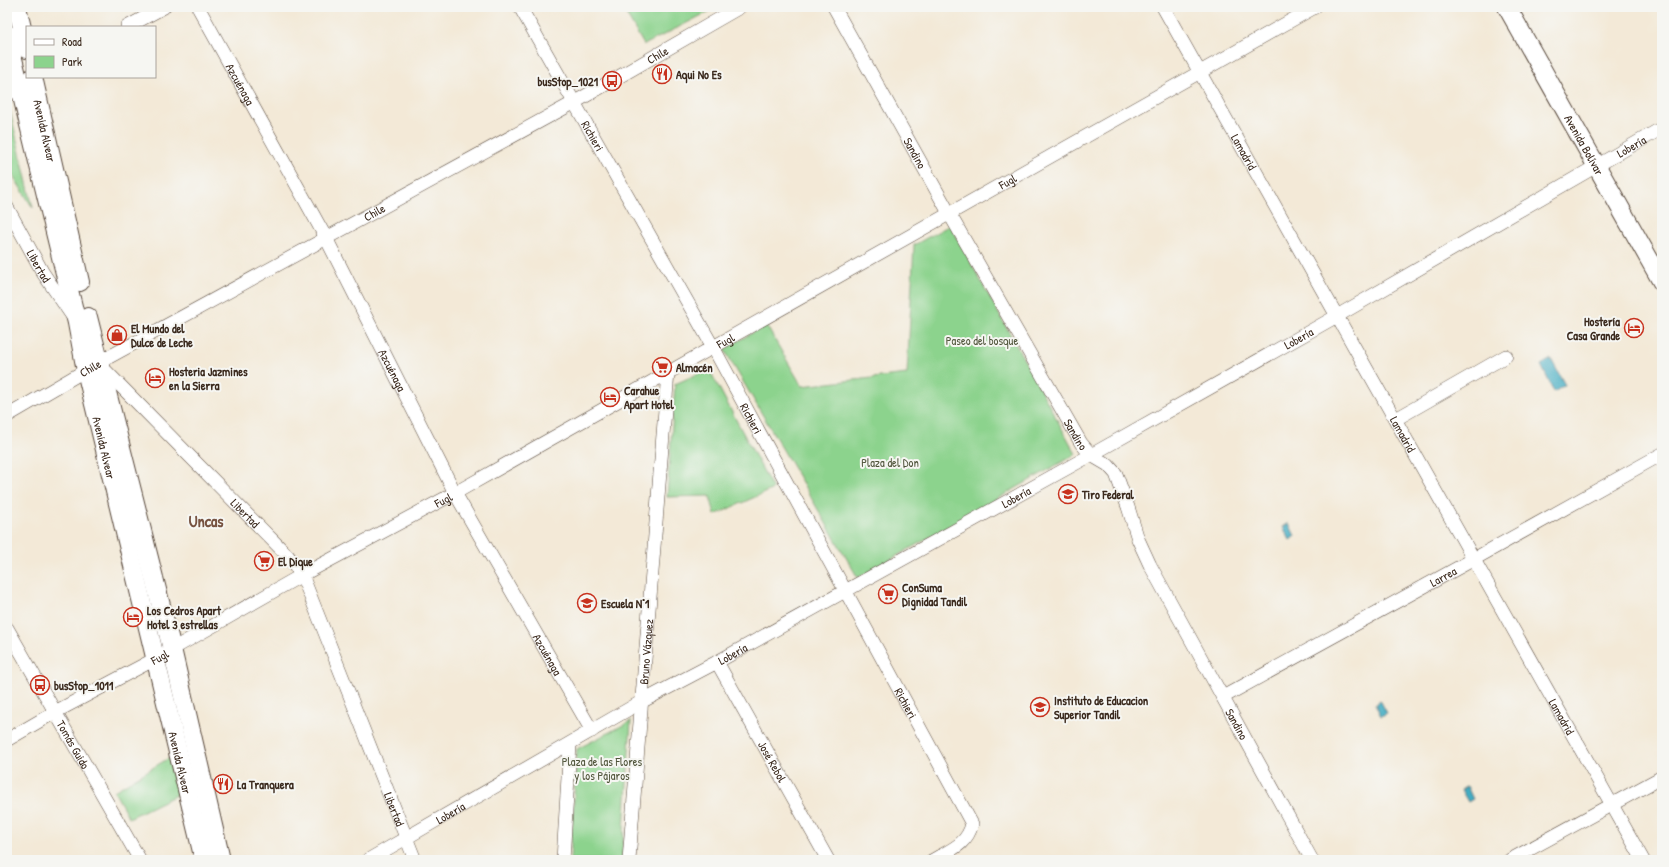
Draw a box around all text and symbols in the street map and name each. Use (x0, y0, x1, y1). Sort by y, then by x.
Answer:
legend (26, 26, 156, 78)
text: Road (62, 33, 82, 50)
street label: Chile (643, 42, 671, 68)
text: Park (62, 53, 82, 70)
street label: Azcuénaga (222, 60, 259, 108)
restaurant icon: Aqui No Es (651, 63, 673, 85)
place label: Aqui No Es (676, 66, 722, 84)
bus stop icon: busStop_1021 (601, 70, 623, 92)
place label: busStop_1021 (537, 73, 599, 91)
street label: Avenida Alvear (30, 98, 61, 164)
street label: Avenida Bolívar (1561, 111, 1609, 178)
street label: Richieri (578, 117, 609, 154)
street label: Lamadrid (1227, 131, 1261, 173)
street label: Lobería (1613, 131, 1649, 161)
street label: Sandino (900, 134, 931, 172)
street label: Fugl (994, 169, 1020, 193)
street label: Chile (360, 199, 388, 225)
street label: Libertad (23, 246, 55, 286)
place label: Hostería Casa Grande (1567, 313, 1620, 344)
hotel icon: Hostería Casa Grande (1623, 317, 1645, 339)
place label: El Mundo del Dulce de Leche (131, 320, 193, 351)
street label: Lobería (1281, 323, 1316, 353)
shop icon: El Mundo del Dulce de Leche (106, 324, 128, 346)
street label: Fugl (712, 328, 738, 353)
park label: Paseo del bosque (946, 332, 1018, 349)
street label: Azcuénaga (375, 346, 411, 394)
street label: Chile (76, 355, 104, 381)
supermarket icon: Almacén (651, 356, 673, 378)
place label: Almacén (676, 359, 713, 376)
place label: Hosteria Jazmines en la Sierra (168, 363, 248, 394)
hotel icon: Hosteria Jazmines en la Sierra (144, 367, 166, 389)
place label: Carahue Apart Hotel (624, 382, 675, 414)
hotel icon: Carahue Apart Hotel (599, 386, 621, 408)
street label: Richieri (736, 400, 767, 437)
street label: Lamadrid (1386, 413, 1420, 455)
street label: Avenida Alvear (89, 415, 120, 481)
street label: Sandino (1060, 416, 1092, 454)
park label: Plaza del Don (861, 454, 919, 471)
street label: Lobería (998, 481, 1034, 512)
school or university icon: Tiro Federal (1057, 483, 1079, 505)
place label: Tiro Federal (1081, 486, 1135, 503)
street label: Fugl (430, 487, 456, 512)
street label: Libertad (227, 494, 264, 532)
district label: Uncas (189, 510, 224, 532)
supermarket icon: El Dique (253, 550, 275, 572)
place label: El Dique (278, 553, 313, 571)
street label: Larrea (1427, 562, 1460, 590)
place label: ConSuma Dignidad Tandil (902, 579, 968, 611)
supermarket icon: ConSuma Dignidad Tandil (877, 583, 899, 605)
school or university icon: Escuela N°1 (576, 592, 598, 614)
place label: Escuela N°1 (601, 595, 650, 612)
place label: Los Cedros Apart Hotel 3 estrellas (147, 602, 222, 633)
hotel icon: Los Cedros Apart Hotel 3 estrellas (122, 606, 144, 628)
street label: Bruno Vázquez (635, 618, 657, 685)
street label: Azcuénaga (529, 630, 567, 679)
street label: Lobería (715, 638, 750, 668)
street label: Fugl (147, 644, 172, 669)
bus stop icon: busStop_1011 (29, 674, 51, 696)
place label: busStop_1011 (54, 677, 114, 695)
street label: Richieri (891, 685, 922, 721)
place label: Instituto de Educacion Superior Tandil (1054, 692, 1149, 724)
street label: Lamadrid (1545, 695, 1579, 738)
school or university icon: Instituto de Educacion Superior Tandil (1029, 696, 1051, 718)
street label: Sandino (1222, 705, 1253, 743)
street label: Tomás Guido (53, 717, 94, 772)
street label: Avenida Alvear (165, 730, 196, 796)
street label: José Rebol (754, 738, 791, 786)
park label: Plaza de las Flores y los Pájaros (562, 753, 643, 784)
restaurant icon: La Tranquera (212, 773, 234, 795)
place label: La Tranquera (237, 776, 294, 794)
street label: Libertad (380, 790, 409, 829)
street label: Lobería (433, 797, 468, 828)

